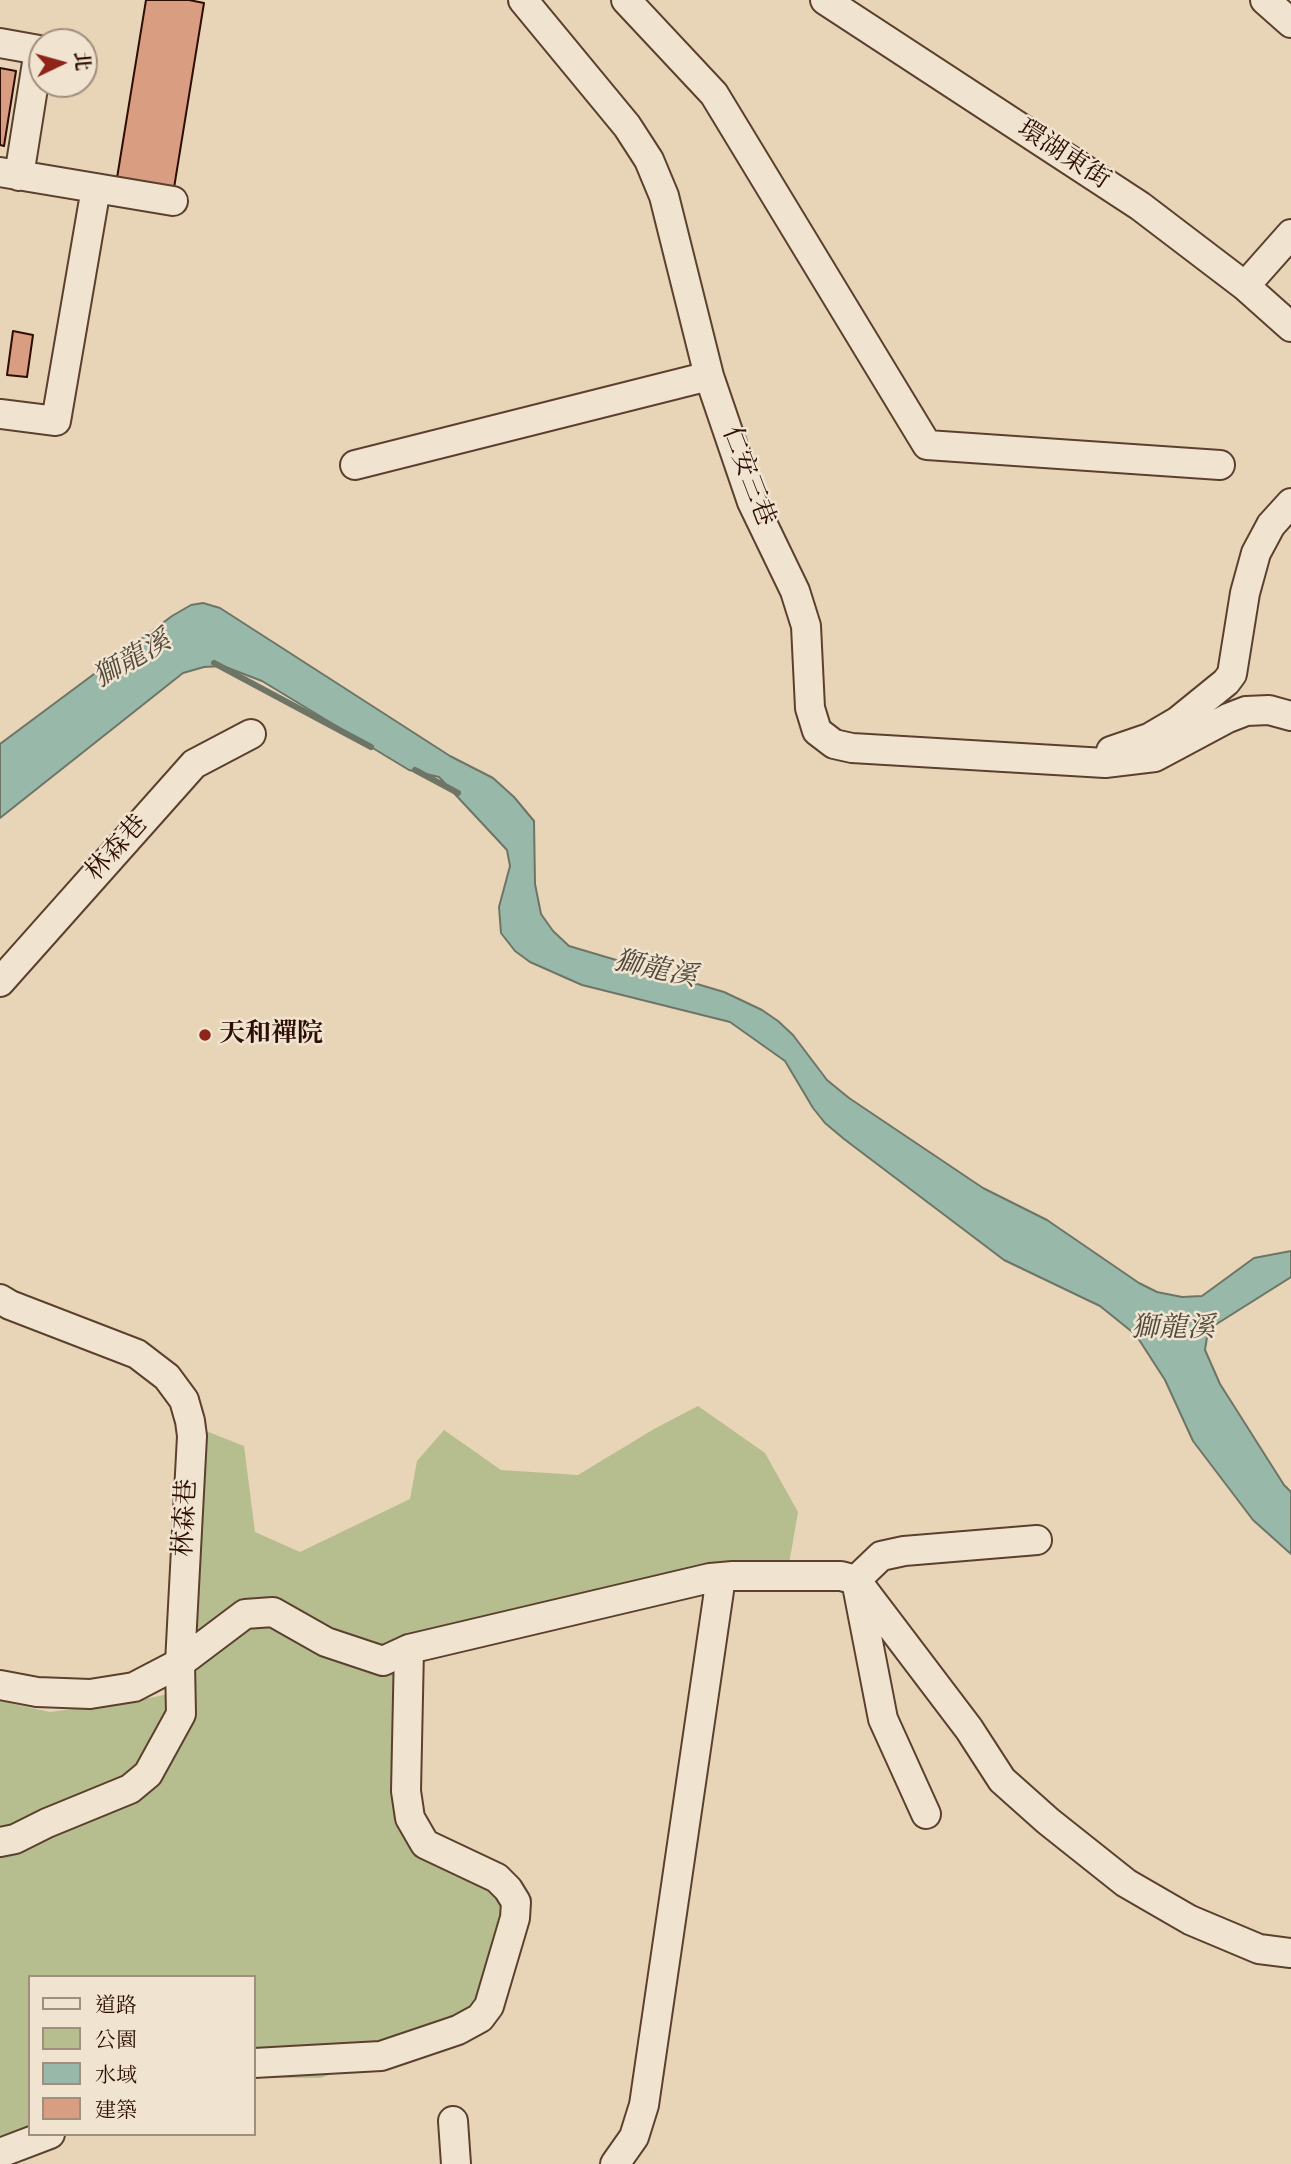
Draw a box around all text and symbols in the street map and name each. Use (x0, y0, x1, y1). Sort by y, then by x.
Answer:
north arrow (28, 28, 98, 98)
text: 北 (69, 51, 95, 72)
street label: 環湖東街 (1011, 115, 1115, 197)
street label: 仁安三巷 (714, 423, 780, 531)
water label: 獅龍溪 (88, 625, 178, 697)
street label: 林森巷 (80, 810, 156, 888)
water label: 獅龍溪 (610, 946, 700, 996)
place label: 天和禪院 (219, 1019, 323, 1051)
marker: 天和禪院 (197, 1027, 213, 1043)
water label: 獅龍溪 (1131, 1313, 1215, 1347)
street label: 林森巷 (169, 1478, 205, 1558)
legend (28, 1975, 256, 2136)
text: 道路 (95, 1992, 137, 2019)
text: 公園 (95, 2027, 137, 2054)
text: 水域 (95, 2062, 137, 2089)
text: 建築 (95, 2097, 137, 2124)

